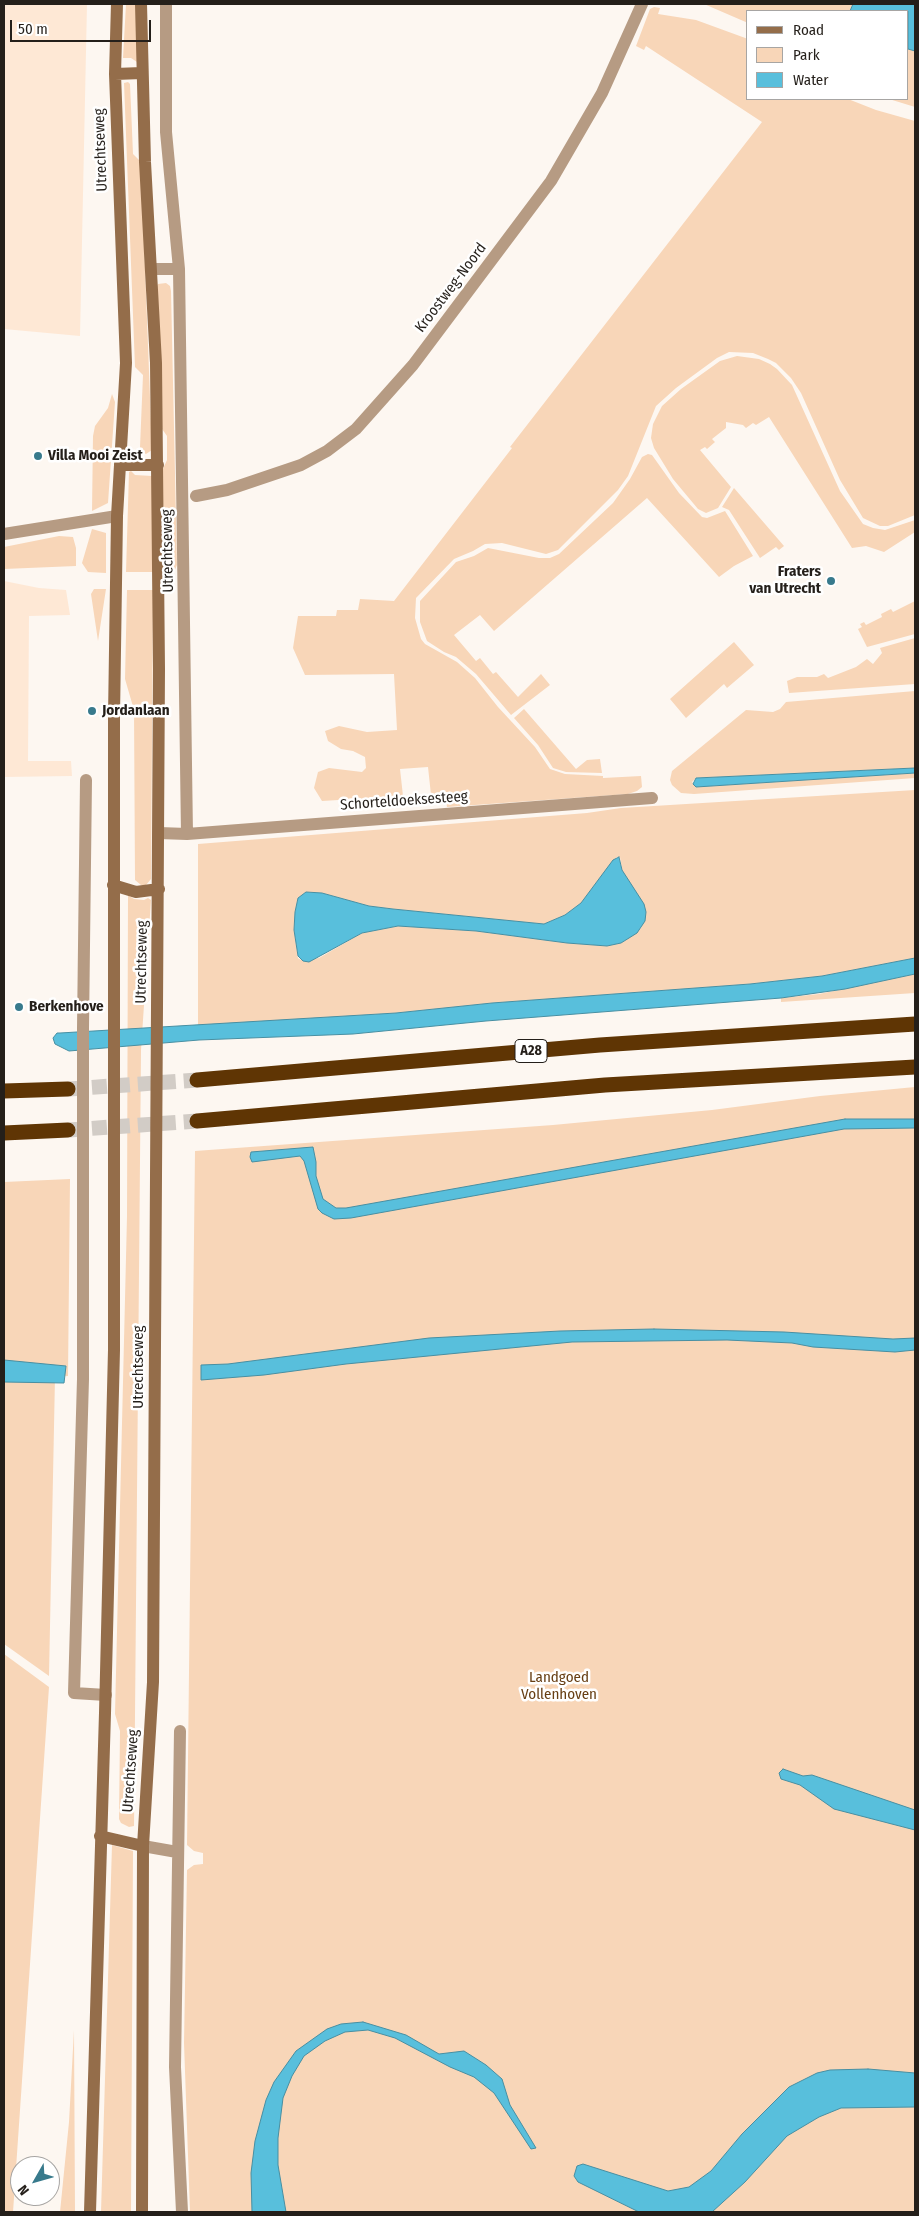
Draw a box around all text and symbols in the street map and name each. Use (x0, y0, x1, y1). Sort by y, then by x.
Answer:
scale bar (12, 10, 154, 42)
legend (746, 10, 909, 100)
text: 50 m (18, 20, 48, 38)
text: Road (793, 21, 824, 39)
text: Park (793, 46, 820, 64)
text: Water (793, 71, 828, 89)
street label: Utrechtseweg (91, 108, 111, 192)
street label: Kroostweg-Noord (412, 240, 490, 336)
place label: Villa Mooi Zeist (48, 447, 143, 465)
marker: Villa Mooi Zeist (32, 450, 44, 462)
street label: Utrechtseweg (158, 509, 178, 593)
place label: Fraters van Utrecht (749, 563, 821, 598)
marker: Fraters van Utrecht (825, 575, 837, 587)
place label: Jordanlaan (102, 702, 170, 720)
marker: Jordanlaan (86, 705, 98, 717)
street label: Schorteldoeksesteeg (340, 788, 468, 814)
street label: Utrechtseweg (132, 920, 152, 1004)
place label: Berkenhove (29, 998, 104, 1016)
marker: Berkenhove (13, 1001, 25, 1013)
road number: A28 (515, 1040, 547, 1062)
street label: Utrechtseweg (130, 1325, 148, 1409)
park label: Landgoed Vollenhoven (521, 1669, 597, 1704)
street label: Utrechtseweg (119, 1729, 143, 1813)
north arrow (10, 2156, 60, 2206)
text: N (14, 2181, 33, 2198)

